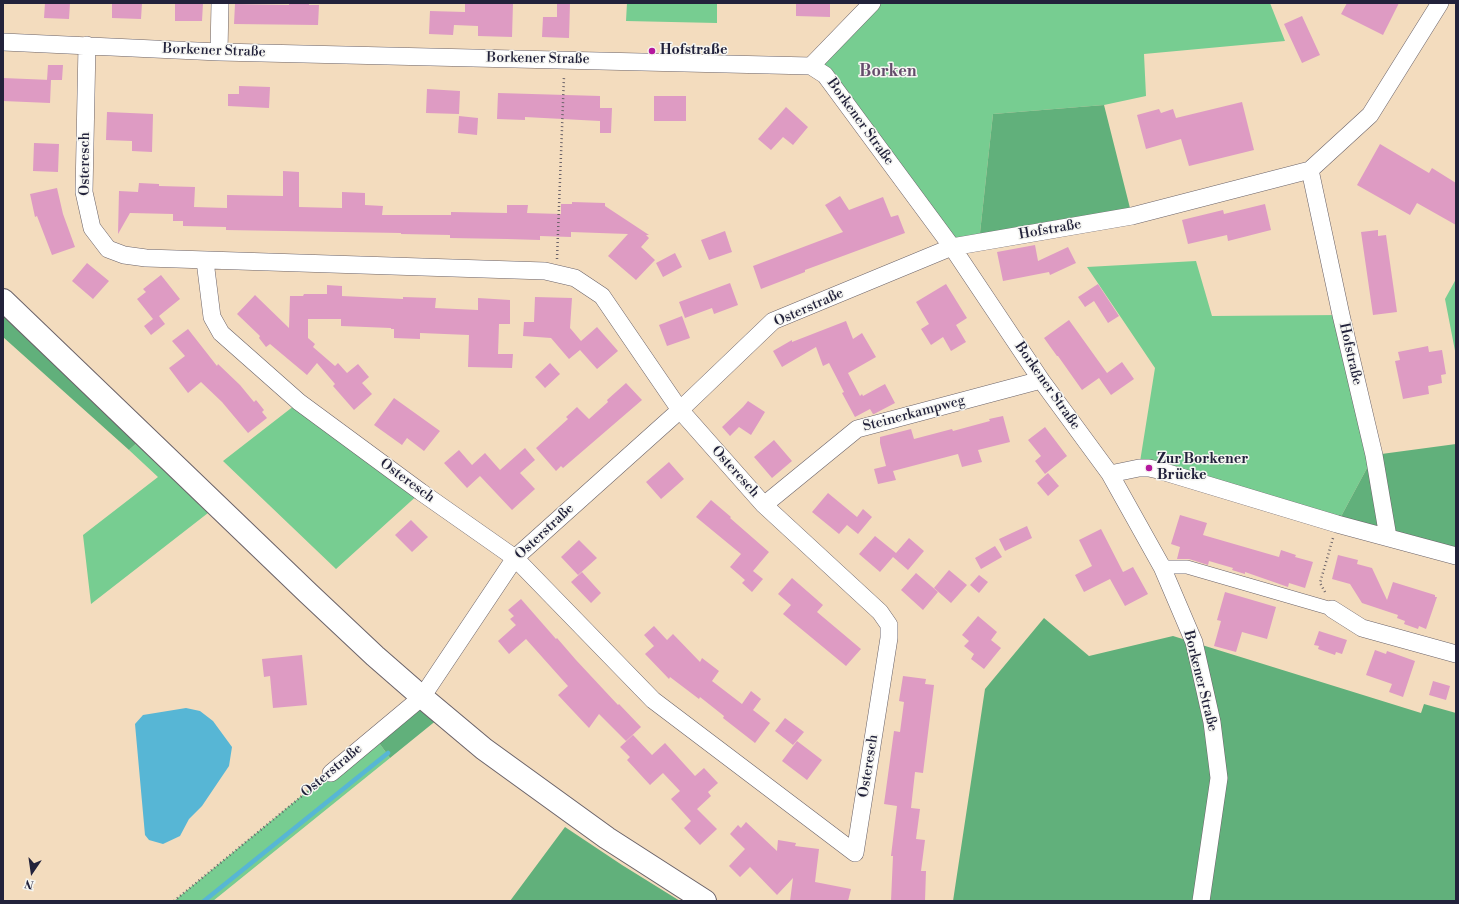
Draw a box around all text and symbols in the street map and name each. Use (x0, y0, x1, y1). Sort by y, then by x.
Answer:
street label: Borkener Straße (162, 41, 266, 61)
place label: Hofstraße (660, 43, 727, 59)
marker: Hofstraße (647, 46, 657, 56)
street label: Borkener Straße (486, 50, 590, 68)
district label: Borken (859, 62, 917, 82)
street label: Borkener Straße (823, 75, 897, 169)
street label: Osteresch (78, 132, 94, 196)
street label: Hofstraße (1017, 216, 1083, 244)
street label: Osterstraße (772, 285, 846, 331)
street label: Hofstraße (1335, 321, 1365, 387)
street label: Borkener Straße (1011, 339, 1083, 433)
street label: Steinerkampweg (861, 392, 967, 436)
street label: Osteresch (707, 443, 763, 501)
place label: Zur Borkener Brücke (1157, 452, 1248, 484)
street label: Osteresch (376, 456, 438, 506)
marker: Zur Borkener Brücke (1144, 463, 1154, 473)
street label: Osterstraße (512, 501, 578, 563)
street label: Borkener Straße (1179, 629, 1221, 733)
street label: Osteresch (856, 733, 882, 799)
street label: Osterstraße (298, 741, 366, 801)
north arrow (12, 852, 52, 892)
text: N (23, 876, 35, 891)

